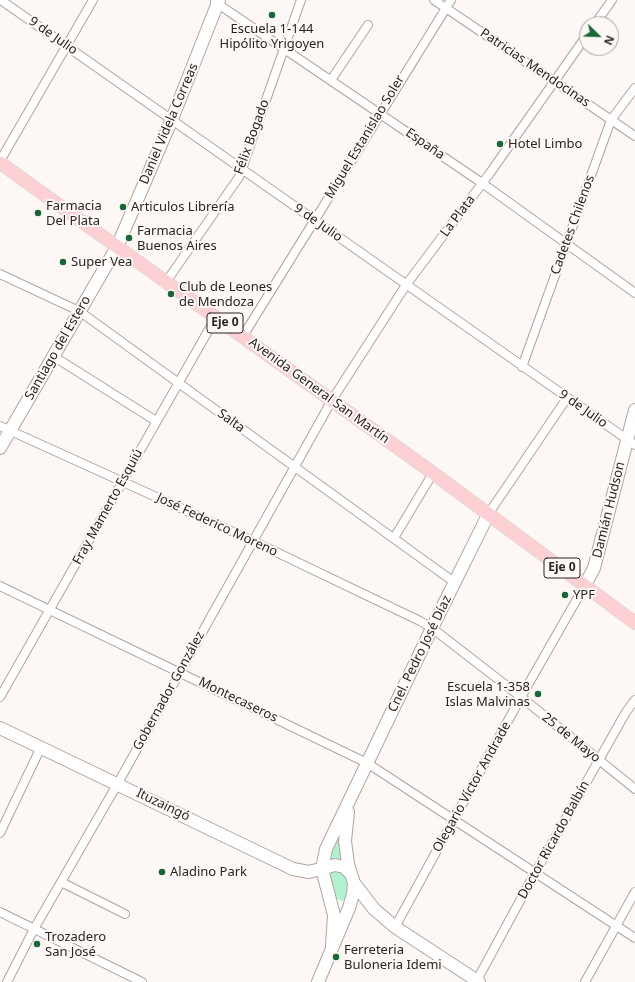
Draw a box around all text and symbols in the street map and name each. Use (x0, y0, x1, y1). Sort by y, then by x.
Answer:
marker: Escuela 1-144 Hipólito Yrigoyen (267, 10, 277, 20)
street label: 9 de Julio (26, 14, 80, 58)
north arrow (579, 16, 619, 56)
place label: Escuela 1-144 Hipólito Yrigoyen (220, 21, 324, 52)
street label: Patricias Mendocinas (477, 25, 593, 111)
text: N (601, 33, 618, 48)
street label: Daniel Videla Correas (136, 61, 202, 187)
street label: Miguel Estanislao Soler (322, 72, 408, 202)
street label: Félix Bogado (231, 97, 273, 177)
street label: España (402, 125, 448, 163)
place label: Hotel Limbo (508, 136, 582, 152)
marker: Hotel Limbo (495, 139, 505, 149)
street label: Cadetes Chilenos (548, 173, 598, 277)
street label: La Plata (437, 192, 479, 240)
place label: Farmacia Del Plata (46, 198, 102, 229)
place label: Articulos Librería (131, 199, 234, 215)
street label: 9 de Julio (291, 201, 345, 245)
marker: Articulos Librería (118, 202, 128, 212)
marker: Farmacia Del Plata (33, 208, 43, 218)
place label: Farmacia Buenos Aires (137, 223, 217, 254)
marker: Farmacia Buenos Aires (124, 233, 134, 243)
place label: Super Vea (71, 254, 132, 270)
marker: Super Vea (58, 257, 68, 267)
place label: Club de Leones de Mendoza (179, 279, 272, 310)
marker: Club de Leones de Mendoza (166, 289, 176, 299)
street label: Santiago del Estero (22, 293, 94, 403)
road number: Eje 0 (207, 313, 243, 333)
street label: Avenida General San Martín (246, 335, 392, 447)
street label: 9 de Julio (556, 387, 610, 431)
street label: Salta (214, 406, 248, 436)
street label: Fray Mamerto Esquiú (70, 446, 146, 568)
street label: Damián Hudson (589, 460, 629, 560)
street label: José Federico Moreno (154, 490, 280, 560)
road number: Eje 0 (544, 558, 580, 578)
place label: YPF (573, 587, 595, 603)
marker: YPF (560, 590, 570, 600)
street label: Cnel. Pedro José Díaz (385, 593, 455, 715)
street label: Gobernador González (130, 629, 208, 753)
street label: Montecaseros (196, 674, 280, 726)
place label: Escuela 1-358 Islas Malvinas (445, 679, 530, 710)
marker: Escuela 1-358 Islas Malvinas (533, 689, 543, 699)
street label: 25 de Mayo (539, 710, 603, 766)
street label: Olegario Víctor Andrade (430, 719, 514, 855)
street label: Doctor Ricardo Balbín (515, 778, 593, 902)
street label: Ituzaingó (134, 785, 192, 825)
place label: Aladino Park (170, 864, 247, 880)
marker: Aladino Park (157, 867, 167, 877)
place label: Trozadero San José (45, 929, 106, 960)
marker: Trozadero San José (32, 939, 42, 949)
place label: Ferreteria Buloneria Idemi (344, 942, 442, 973)
marker: Ferreteria Buloneria Idemi (331, 952, 341, 962)

